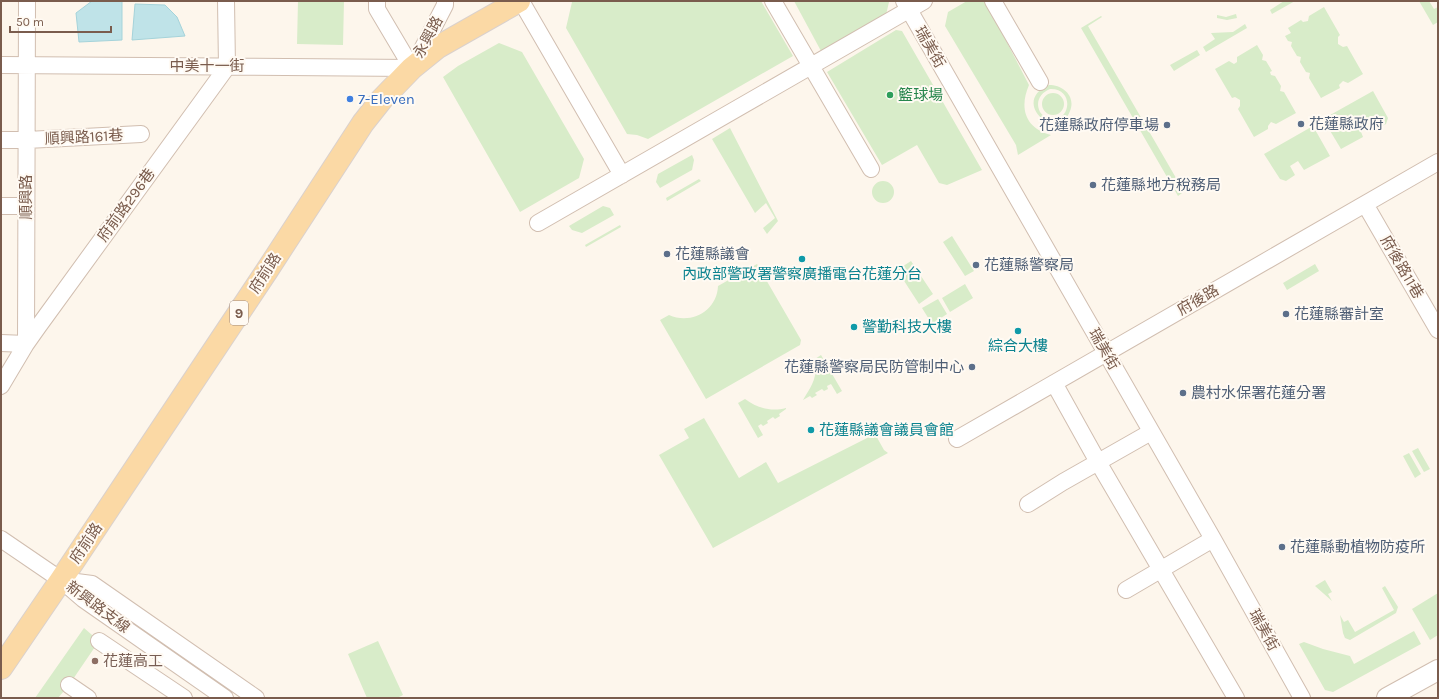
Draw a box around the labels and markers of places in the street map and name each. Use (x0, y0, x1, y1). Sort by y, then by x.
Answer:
place label: 籃球場 (898, 86, 943, 104)
place label: 7-Eleven (358, 90, 415, 108)
marker: 籃球場 (885, 90, 895, 100)
marker: 7-Eleven (345, 94, 355, 104)
place label: 花蓮縣政府 (1309, 115, 1384, 133)
place label: 花蓮縣政府停車場 (1039, 116, 1159, 134)
marker: 花蓮縣政府 (1296, 119, 1306, 129)
marker: 花蓮縣政府停車場 (1162, 120, 1172, 130)
place label: 花蓮縣地方稅務局 (1101, 176, 1221, 194)
marker: 花蓮縣地方稅務局 (1088, 180, 1098, 190)
place label: 花蓮縣議會 (675, 245, 750, 263)
marker: 花蓮縣議會 (662, 249, 672, 259)
marker: 內政部警政署警察廣播電台花蓮分台 (797, 254, 807, 264)
place label: 花蓮縣警察局 (984, 256, 1074, 274)
marker: 花蓮縣警察局 (971, 260, 981, 270)
place label: 內政部警政署警察廣播電台花蓮分台 (682, 265, 922, 283)
place label: 花蓮縣審計室 (1294, 305, 1384, 323)
marker: 花蓮縣審計室 (1281, 309, 1291, 319)
place label: 警勤科技大樓 (862, 318, 952, 336)
marker: 警勤科技大樓 (849, 322, 859, 332)
marker: 綜合大樓 (1013, 326, 1023, 336)
place label: 綜合大樓 (988, 337, 1048, 355)
place label: 花蓮縣警察局民防管制中心 (784, 358, 964, 376)
marker: 花蓮縣警察局民防管制中心 (967, 362, 977, 372)
place label: 農村水保署花蓮分署 (1191, 384, 1326, 402)
marker: 農村水保署花蓮分署 (1178, 388, 1188, 398)
place label: 花蓮縣議會議員會館 (819, 421, 954, 439)
marker: 花蓮縣議會議員會館 (806, 425, 816, 435)
place label: 花蓮縣動植物防疫所 (1290, 538, 1425, 556)
marker: 花蓮縣動植物防疫所 (1277, 542, 1287, 552)
place label: 花蓮高工 (103, 652, 163, 670)
marker: 花蓮高工 (90, 656, 100, 666)

